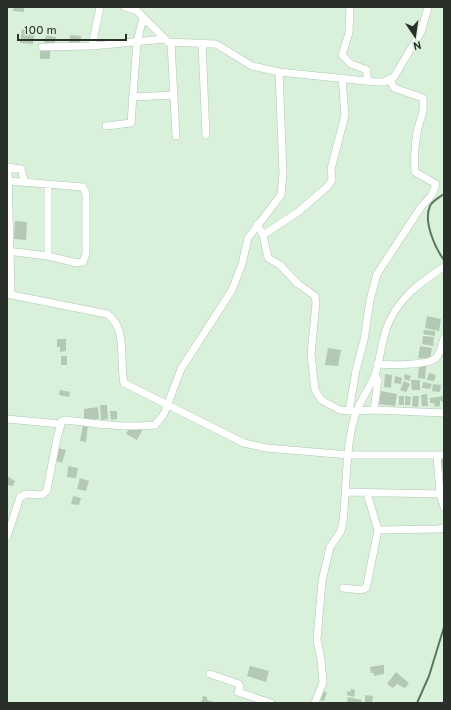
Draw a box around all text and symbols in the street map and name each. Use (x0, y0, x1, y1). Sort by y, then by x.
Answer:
scale bar (18, 16, 126, 42)
north arrow (395, 16, 435, 56)
text: 100 m (24, 23, 57, 39)
text: N (412, 37, 422, 52)

